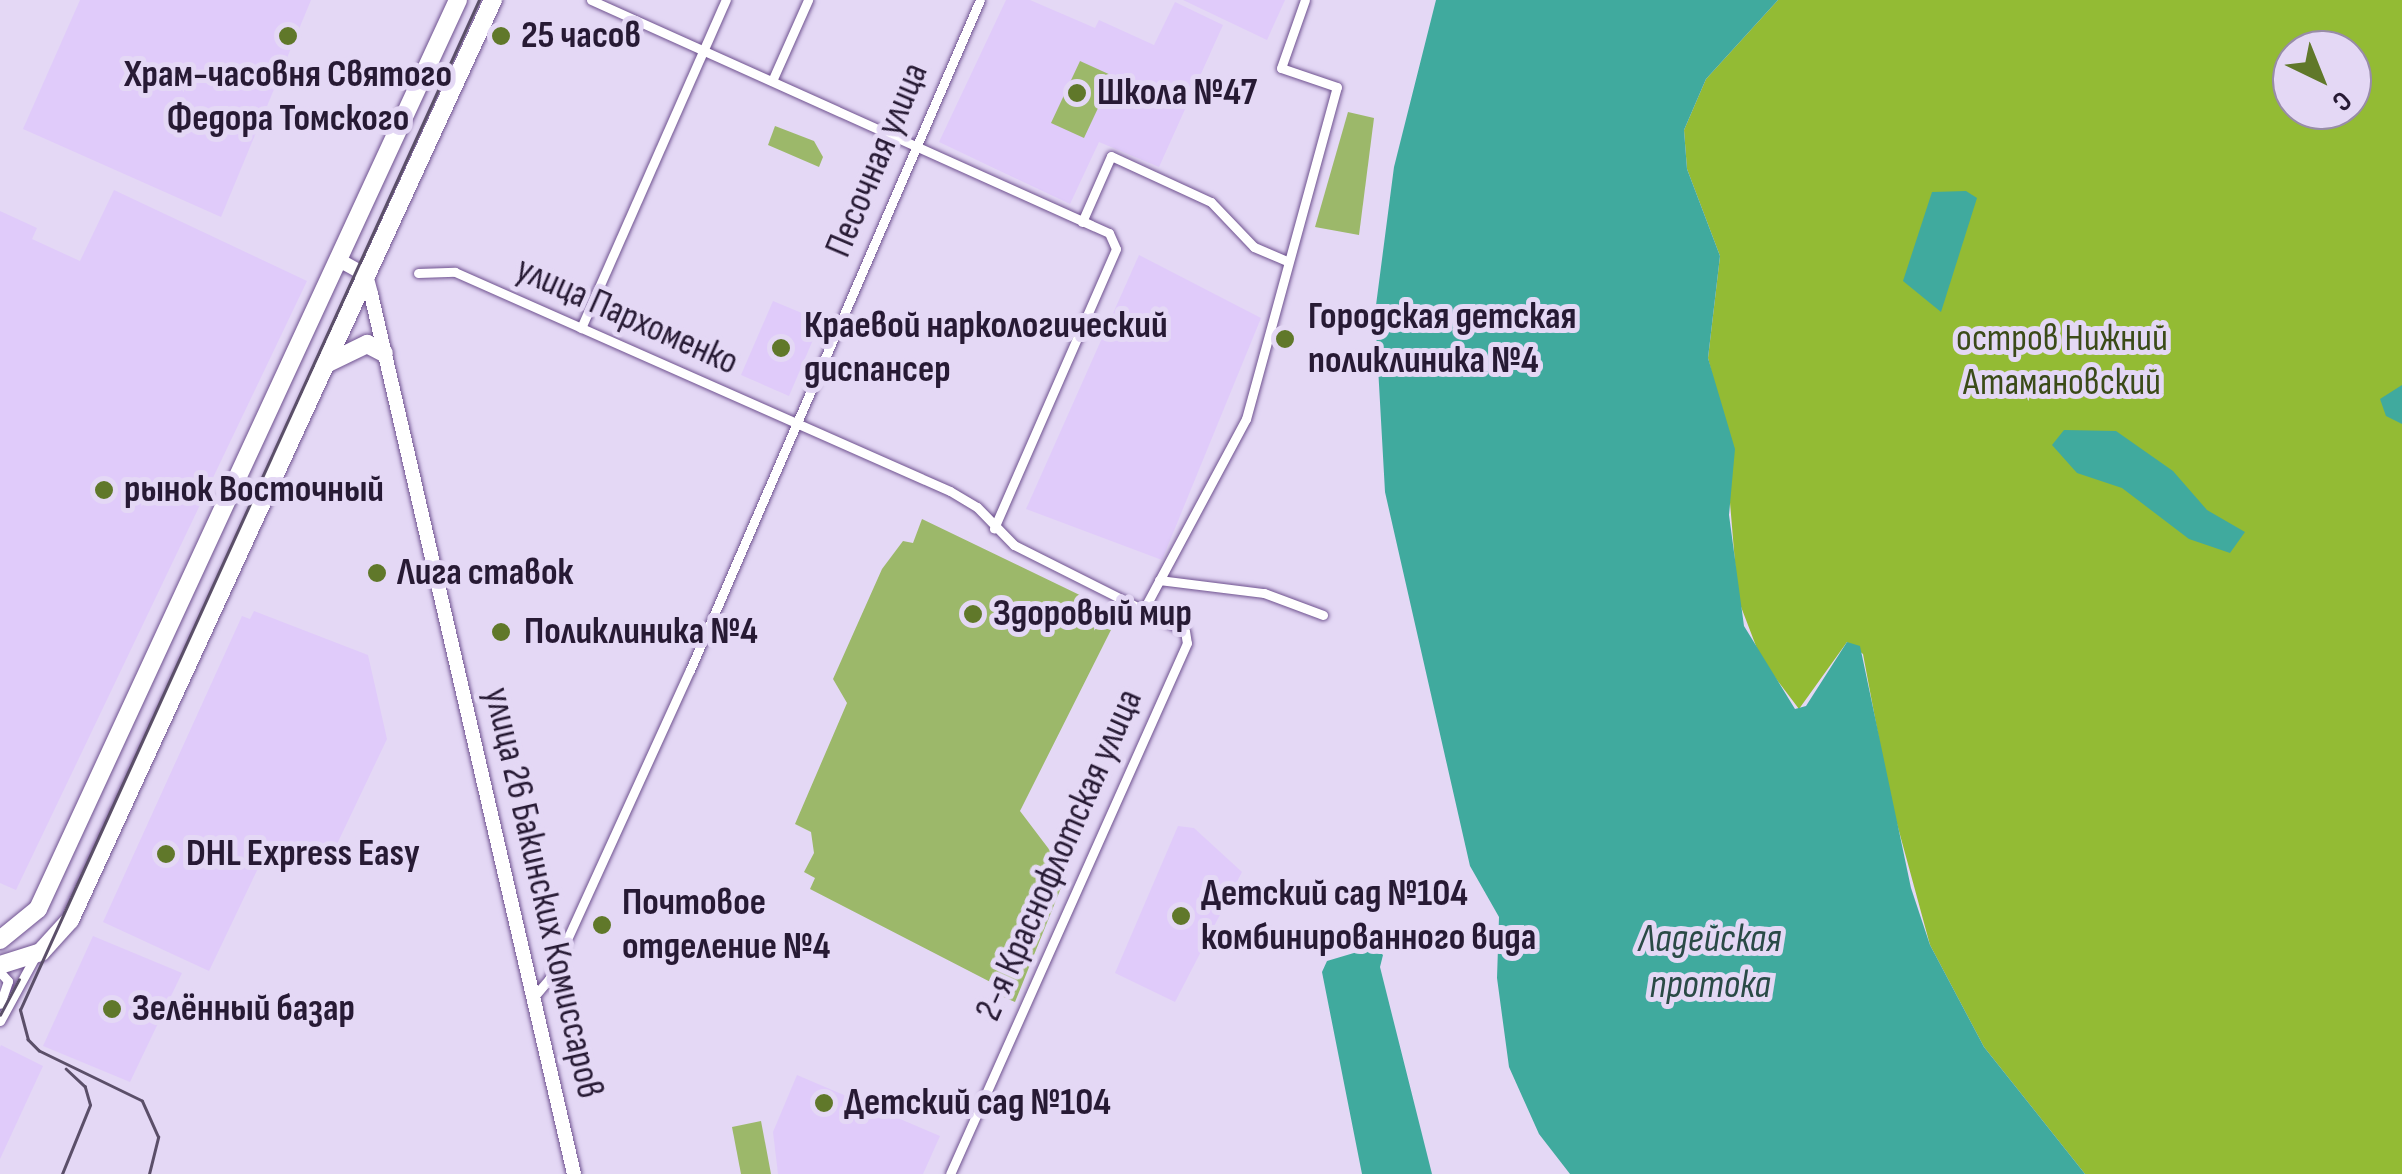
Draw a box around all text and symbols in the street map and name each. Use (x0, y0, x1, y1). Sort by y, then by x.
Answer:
place label: 25 часов (521, 13, 641, 59)
marker: Храм-часовня Святого Федора Томского (277, 25, 299, 47)
marker: 25 часов (490, 25, 512, 47)
north arrow (2272, 30, 2372, 130)
place label: Храм-часовня Святого Федора Томского (124, 52, 452, 142)
street label: Песочная улица (816, 56, 938, 264)
place label: Школа №47 (1097, 70, 1257, 116)
marker: Школа №47 (1066, 82, 1088, 104)
text: С (2325, 84, 2358, 118)
street label: улица Пархоменко (509, 247, 745, 385)
place label: Городская детская поликлиника №4 (1308, 294, 1577, 383)
place label: Краевой наркологический диспансер (804, 303, 1168, 392)
park label: остров Нижний Атамановский (1956, 316, 2168, 406)
marker: Городская детская поликлиника №4 (1272, 326, 1298, 352)
marker: Краевой наркологический диспансер (768, 335, 794, 361)
place label: рынок Восточный (124, 467, 384, 513)
marker: рынок Восточный (93, 479, 115, 501)
place label: Лига ставок (397, 550, 573, 596)
marker: Лига ставок (366, 562, 388, 584)
place label: Здоровый мир (993, 591, 1192, 637)
marker: Здоровый мир (962, 603, 984, 625)
place label: Поликлиника №4 (524, 609, 758, 655)
marker: Поликлиника №4 (488, 619, 514, 645)
street label: 2-я Краснофлотская улица (965, 682, 1153, 1028)
street label: улица 26 Бакинских Комиссаров (474, 683, 612, 1103)
place label: DHL Express Easy (186, 831, 420, 877)
marker: DHL Express Easy (155, 843, 177, 865)
place label: Детский сад №104 комбинированного вида (1201, 871, 1536, 961)
place label: Почтовое отделение №4 (622, 880, 831, 969)
marker: Детский сад №104 комбинированного вида (1170, 905, 1192, 927)
marker: Почтовое отделение №4 (591, 914, 613, 936)
water label: Ладейская протока (1639, 915, 1781, 1009)
place label: Зелённый базар (132, 986, 355, 1032)
marker: Зелённый базар (101, 998, 123, 1020)
place label: Детский сад №104 (844, 1080, 1111, 1126)
marker: Детский сад №104 (813, 1092, 835, 1114)

